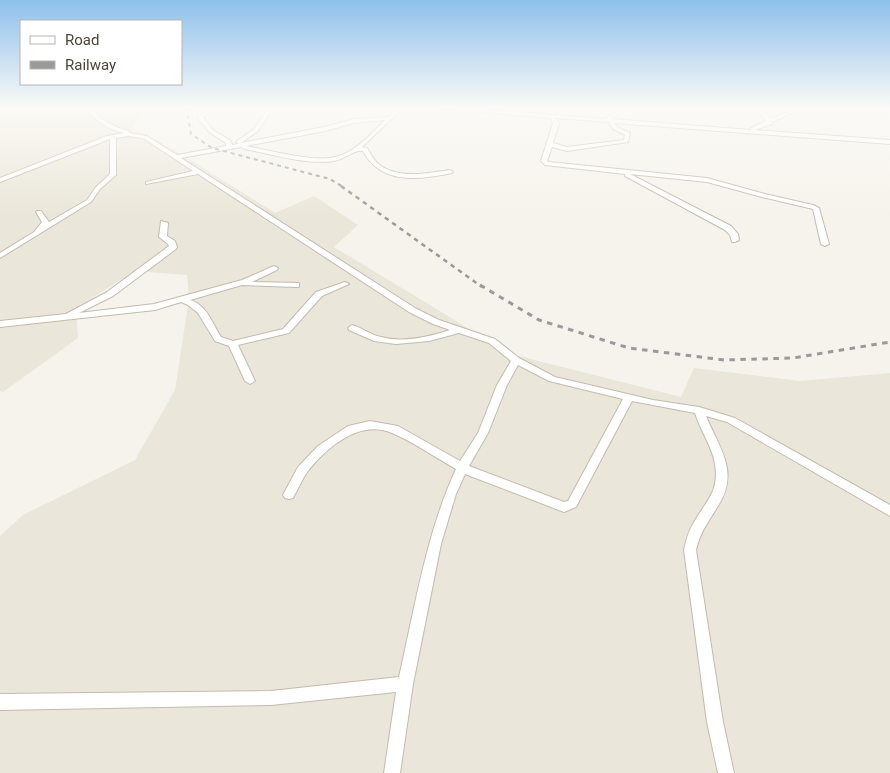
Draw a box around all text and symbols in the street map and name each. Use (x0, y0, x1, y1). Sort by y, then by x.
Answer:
legend (20, 20, 182, 85)
text: Road (65, 31, 99, 49)
text: Railway (65, 56, 116, 74)

